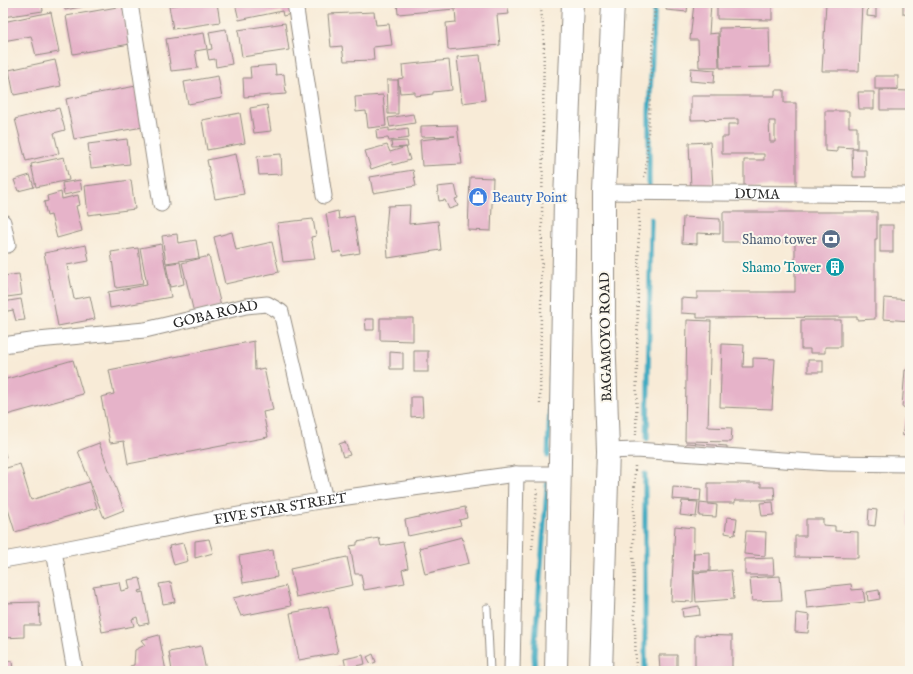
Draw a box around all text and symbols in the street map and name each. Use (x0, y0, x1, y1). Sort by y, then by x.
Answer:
street label: DUMA (734, 185, 780, 204)
shop icon: Beauty Point (467, 186, 489, 208)
place label: Beauty Point (492, 189, 567, 207)
bank icon: Shamo tower (820, 228, 842, 250)
place label: Shamo tower (742, 231, 817, 249)
building icon: Shamo Tower (824, 256, 846, 278)
place label: Shamo Tower (742, 259, 821, 277)
street label: BAGAMOYO ROAD (596, 272, 616, 402)
street label: GOBA ROAD (171, 297, 259, 333)
street label: FIVE STAR STREET (212, 489, 349, 529)

